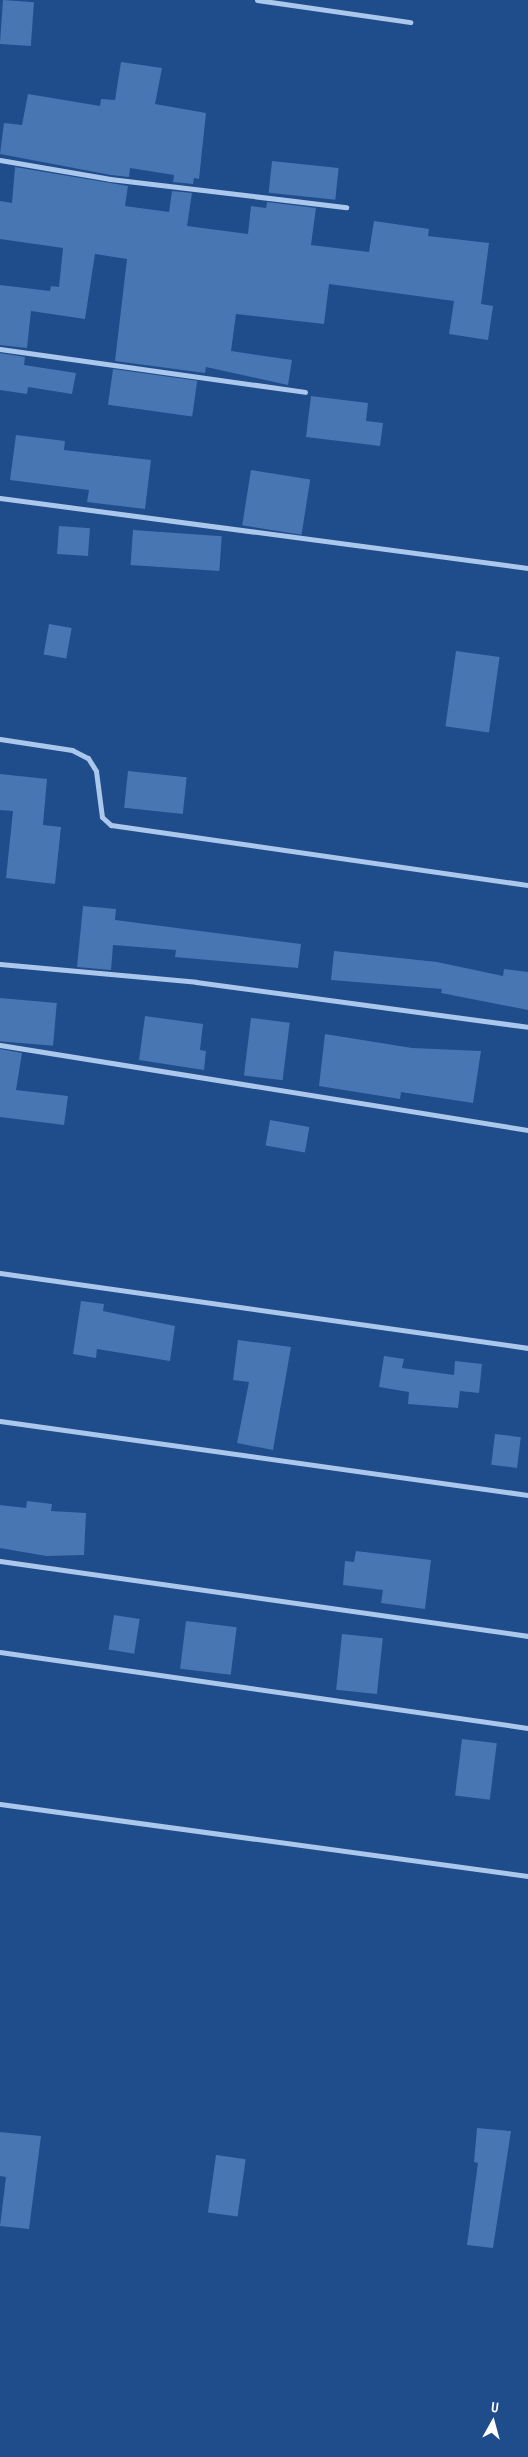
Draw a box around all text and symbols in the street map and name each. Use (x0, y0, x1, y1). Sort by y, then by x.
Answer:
north arrow (468, 2397, 518, 2447)
text: U (490, 2398, 500, 2416)

